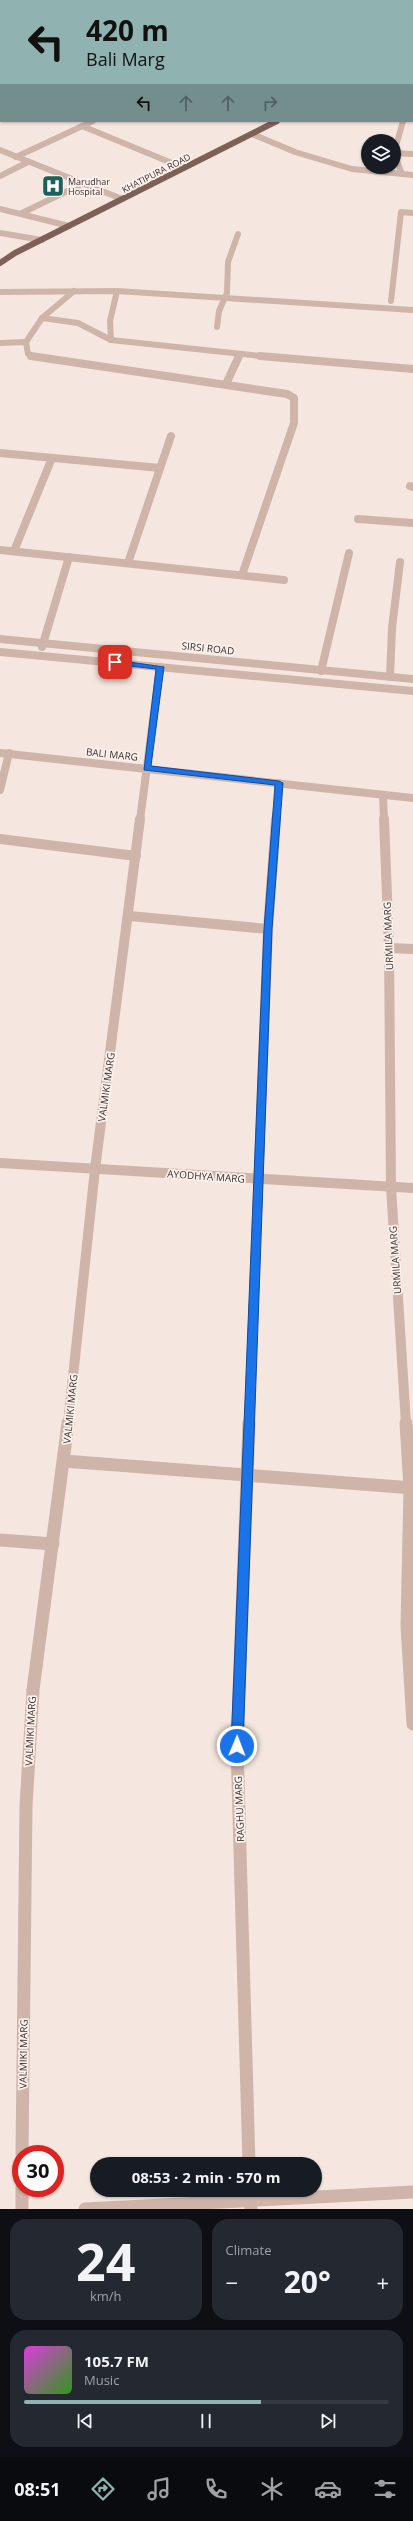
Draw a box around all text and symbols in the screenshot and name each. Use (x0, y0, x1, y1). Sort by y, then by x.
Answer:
text: 420 m (86, 11, 169, 49)
icon: left (20, 16, 72, 68)
text: Bali Marg (86, 47, 165, 71)
icon: left (133, 92, 155, 114)
icon: ahead (175, 92, 197, 114)
icon: ahead (217, 92, 239, 114)
icon: right (259, 92, 281, 114)
map controls (361, 134, 401, 174)
button: layers (361, 134, 401, 174)
street label: KHATIPURA ROAD (119, 150, 193, 196)
hospital icon: Marudhar Hospital (40, 173, 66, 199)
place label: Marudhar Hospital (68, 175, 110, 198)
street label: SIRSI ROAD (181, 638, 235, 658)
pin (98, 645, 132, 679)
icon: arrive (104, 651, 126, 673)
street label: BALI MARG (85, 744, 139, 764)
street label: URMILA MARG (380, 902, 396, 970)
street label: VALMIKI MARG (94, 1052, 118, 1122)
street label: AYODHYA MARG (167, 1166, 245, 1186)
street label: URMILA MARG (386, 1226, 404, 1294)
street label: VALMIKI MARG (59, 1374, 81, 1444)
street label: VALMIKI MARG (21, 1696, 39, 1766)
position arrow (216, 1725, 258, 1767)
street label: RAGHU MARG (231, 1776, 247, 1842)
street label: VALMIKI MARG (15, 2019, 31, 2089)
speed limit sign: 30 (12, 2145, 64, 2197)
text: 08:53 · 2 min · 570 m (132, 2167, 280, 2187)
text: 24 (76, 2225, 135, 2296)
text: Climate (226, 2241, 271, 2259)
text: 20° (284, 2261, 331, 2302)
text: − (226, 2267, 238, 2297)
text: + (376, 2267, 389, 2297)
text: km/h (90, 2287, 122, 2305)
text: 105.7 FM (84, 2351, 149, 2371)
text: Music (84, 2371, 119, 2389)
icon: previous (74, 2410, 96, 2432)
icon: pause (195, 2410, 217, 2432)
icon: next (317, 2410, 339, 2432)
icon: directions (89, 2475, 117, 2503)
icon: music (145, 2475, 173, 2503)
icon: phone (202, 2475, 230, 2503)
icon: climate (258, 2475, 286, 2503)
icon: car (314, 2475, 342, 2503)
icon: filters (371, 2475, 399, 2503)
text: 08:51 (14, 2477, 61, 2501)

